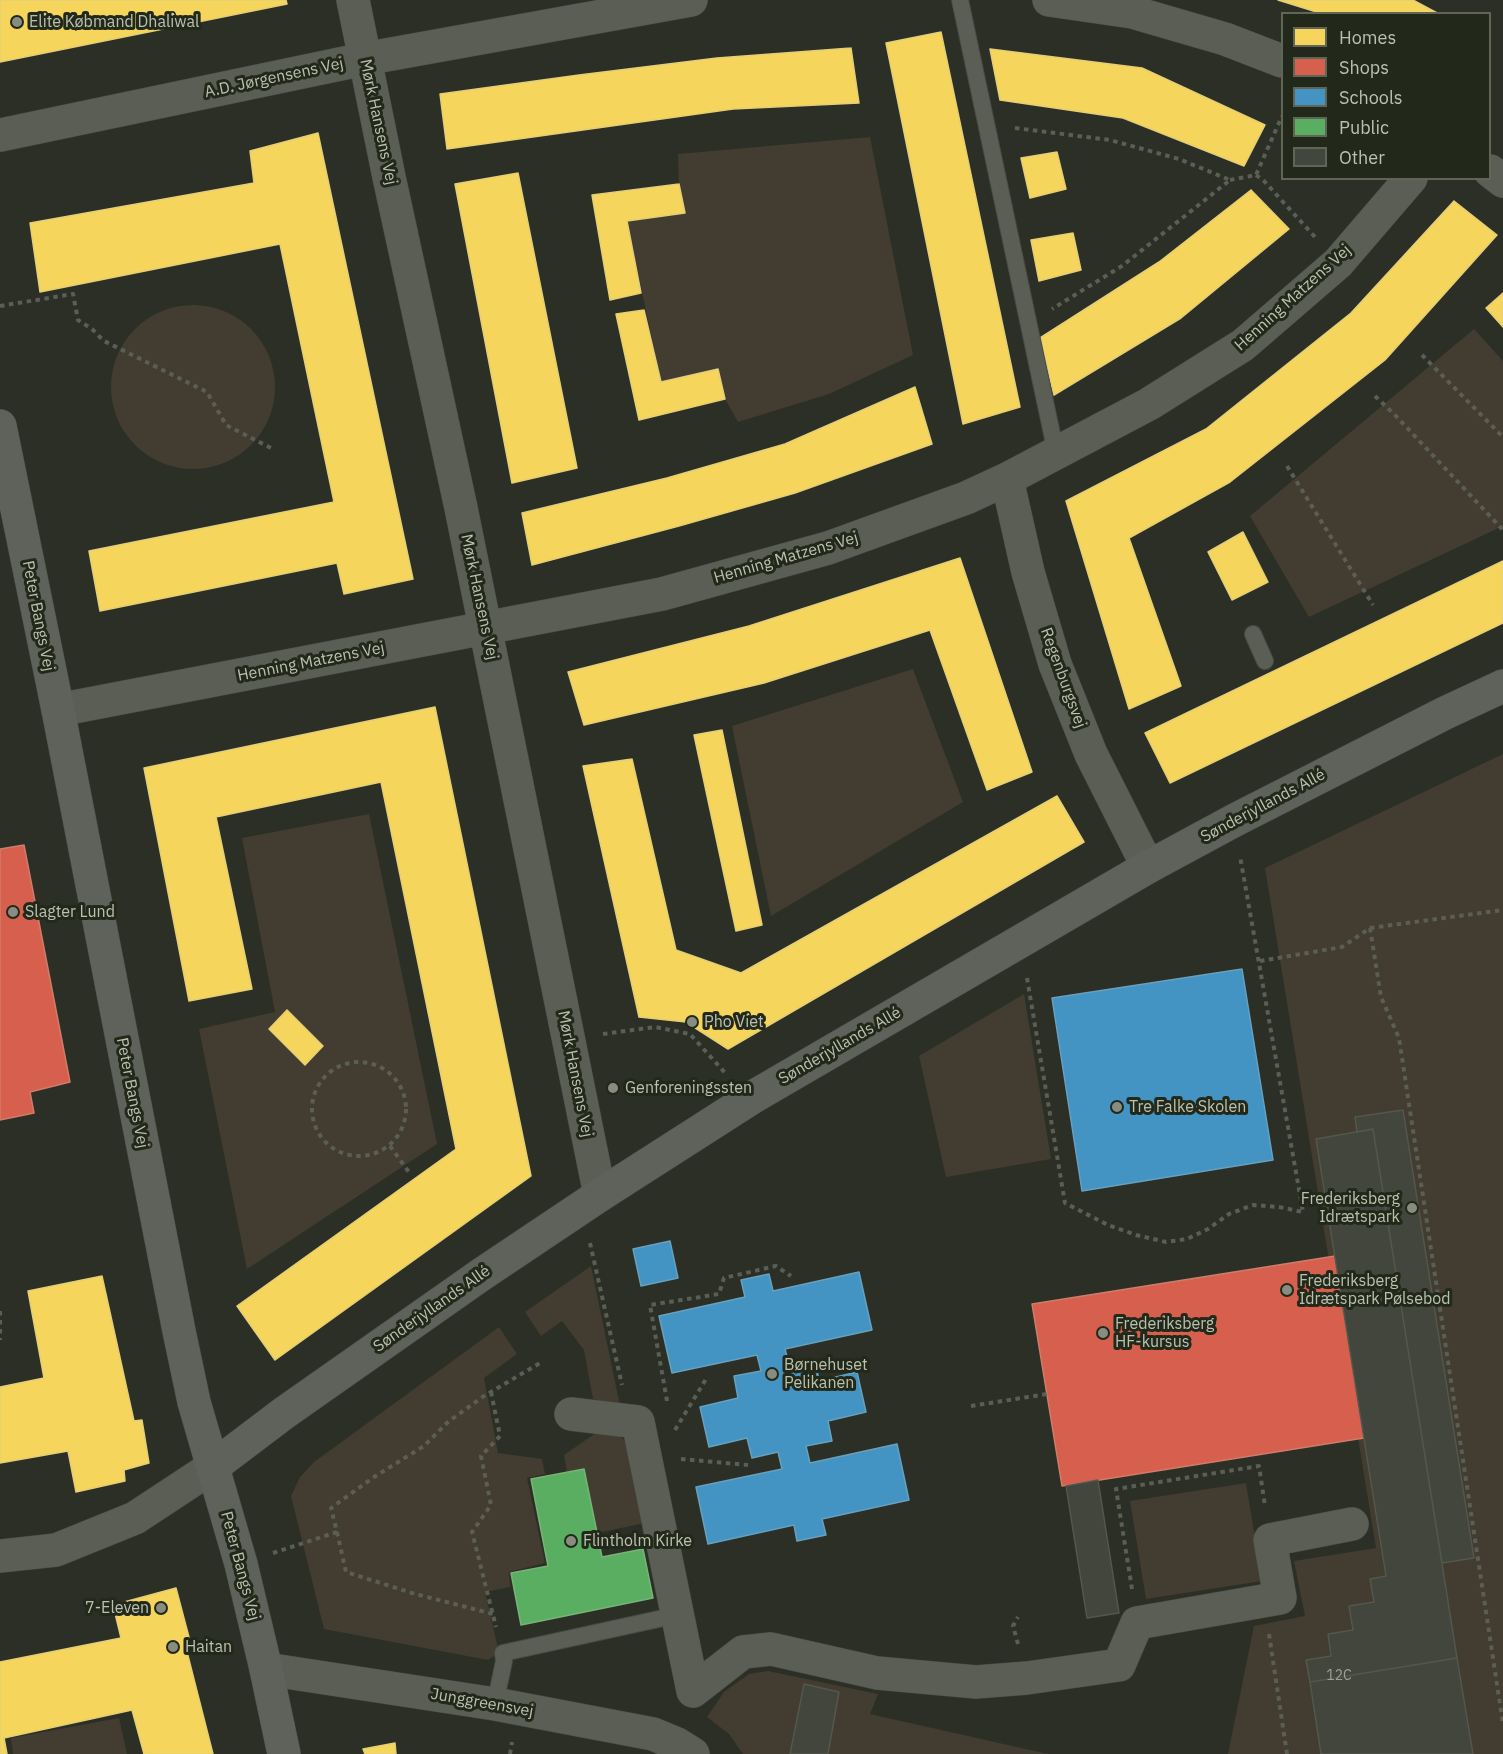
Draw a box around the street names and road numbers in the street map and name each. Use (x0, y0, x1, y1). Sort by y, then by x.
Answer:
street label: A.D. Jørgensens Vej (203, 54, 345, 102)
street label: Mørk Hansens Vej (355, 57, 401, 187)
street label: Henning Matzens Vej (1231, 241, 1355, 355)
street label: Henning Matzens Vej (712, 528, 860, 588)
street label: Mørk Hansens Vej (456, 532, 502, 662)
street label: Peter Bangs Vej (18, 559, 58, 673)
street label: Regenburgsvej (1036, 625, 1090, 731)
street label: Henning Matzens Vej (236, 638, 386, 686)
street label: Sønderjyllands Allé (1197, 765, 1329, 847)
street label: Sønderjyllands Allé (775, 1003, 905, 1089)
street label: Mørk Hansens Vej (553, 1009, 597, 1139)
street label: Peter Bangs Vej (112, 1036, 152, 1150)
street label: Sønderjyllands Allé (370, 1262, 494, 1356)
street label: Peter Bangs Vej (216, 1509, 264, 1623)
street label: Junggreensvej (429, 1685, 535, 1721)

